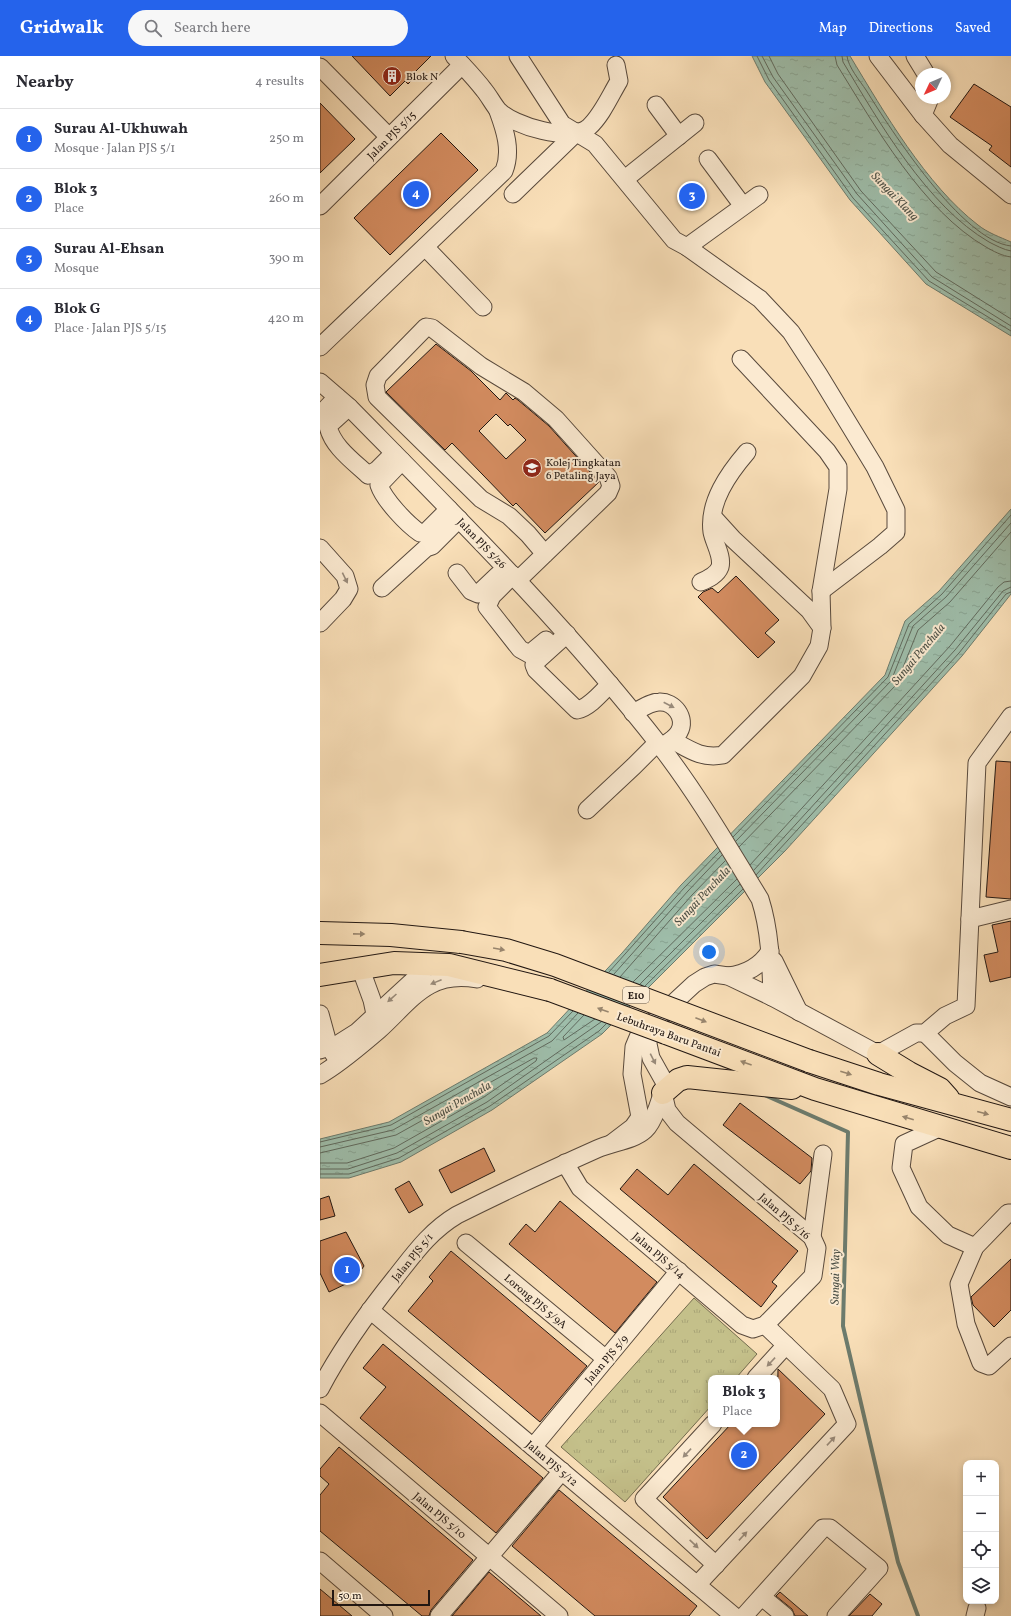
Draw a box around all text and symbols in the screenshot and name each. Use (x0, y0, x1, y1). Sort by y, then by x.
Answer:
search box (128, 10, 408, 46)
text: Gridwalk (20, 15, 104, 41)
icon: search (142, 17, 164, 39)
text: Search here (174, 18, 251, 39)
text: Map (819, 19, 847, 38)
text: Directions (869, 19, 933, 38)
text: Saved (955, 19, 991, 38)
building icon: Blok N (381, 65, 403, 87)
north arrow (915, 68, 951, 104)
place label: Blok N (406, 70, 438, 85)
text: Nearby (16, 71, 74, 94)
text: 4 results (255, 73, 304, 91)
street label: Jalan PJS 5/15 (364, 108, 420, 164)
text: Surau Al-Ukhuwah (54, 119, 188, 140)
text: 1 (26, 130, 32, 148)
text: 250 m (269, 130, 304, 148)
text: Mosque · Jalan PJS 5/1 (54, 140, 175, 158)
water label: Sungai Klang (867, 169, 922, 225)
text: Blok 3 (54, 179, 97, 200)
pin: 4 (403, 179, 429, 209)
pin: 3 (679, 181, 705, 211)
text: 2 (26, 190, 32, 208)
text: 260 m (269, 190, 304, 208)
text: Place (54, 200, 84, 218)
text: Surau Al-Ehsan (54, 239, 164, 260)
text: 3 (26, 250, 32, 268)
text: 390 m (269, 250, 304, 268)
text: Mosque (54, 260, 99, 278)
text: Blok G (54, 299, 100, 320)
text: 4 (25, 310, 33, 328)
text: 420 m (267, 310, 304, 328)
text: Place · Jalan PJS 5/15 (54, 320, 167, 338)
place label: Kolej Tingkatan 6 Petaling Jaya (546, 456, 621, 484)
school or university icon: Kolej Tingkatan 6 Petaling Jaya (521, 457, 543, 479)
street label: Jalan PJS 5/26 (453, 515, 509, 573)
one-way arrow (342, 572, 348, 584)
water label: Sungai Penchala (888, 620, 949, 689)
one-way arrow (663, 702, 675, 708)
water label: Sungai Penchala (671, 863, 735, 930)
one-way arrow (353, 931, 366, 937)
your location (699, 942, 719, 962)
one-way arrow (493, 946, 505, 952)
one-way arrow (430, 979, 442, 986)
road number: E10 (623, 987, 649, 1003)
one-way arrow (387, 994, 398, 1003)
one-way arrow (597, 1006, 609, 1012)
street label: Lebuhraya Baru Pantai (614, 1010, 723, 1061)
one-way arrow (695, 1017, 707, 1023)
one-way arrow (650, 1054, 656, 1065)
one-way arrow (740, 1059, 752, 1065)
one-way arrow (840, 1070, 852, 1076)
water label: Sungai Penchala (421, 1078, 495, 1130)
one-way arrow (977, 1111, 989, 1117)
one-way arrow (902, 1114, 915, 1120)
street label: Jalan PJS 5/16 (755, 1191, 813, 1244)
street label: Jalan PJS 5/14 (628, 1230, 688, 1283)
street label: Jalan PJS 5/1 (389, 1231, 437, 1285)
water label: Sungai Way (828, 1248, 844, 1305)
pin: 1 (334, 1255, 360, 1285)
street label: Lorong PJS 5/9A (500, 1271, 570, 1333)
street label: Jalan PJS 5/9 (582, 1332, 632, 1388)
one-way arrow (767, 1357, 776, 1366)
popup (708, 1375, 780, 1427)
text: Blok 3 (722, 1382, 766, 1403)
text: Place (722, 1403, 752, 1421)
one-way arrow (826, 1436, 836, 1446)
street label: Jalan PJS 5/12 (522, 1438, 580, 1491)
pin: 2 (731, 1440, 757, 1470)
one-way arrow (682, 1448, 692, 1458)
map controls (963, 1460, 999, 1604)
button: + (963, 1460, 999, 1496)
street label: Jalan PJS 5/10 (409, 1490, 469, 1543)
button: − (963, 1496, 999, 1532)
one-way arrow (738, 1531, 747, 1541)
button: locate (963, 1532, 999, 1568)
one-way arrow (689, 1540, 699, 1549)
button: layers (963, 1568, 999, 1604)
scale bar (332, 1588, 430, 1607)
text: 50 m (338, 1589, 362, 1604)

